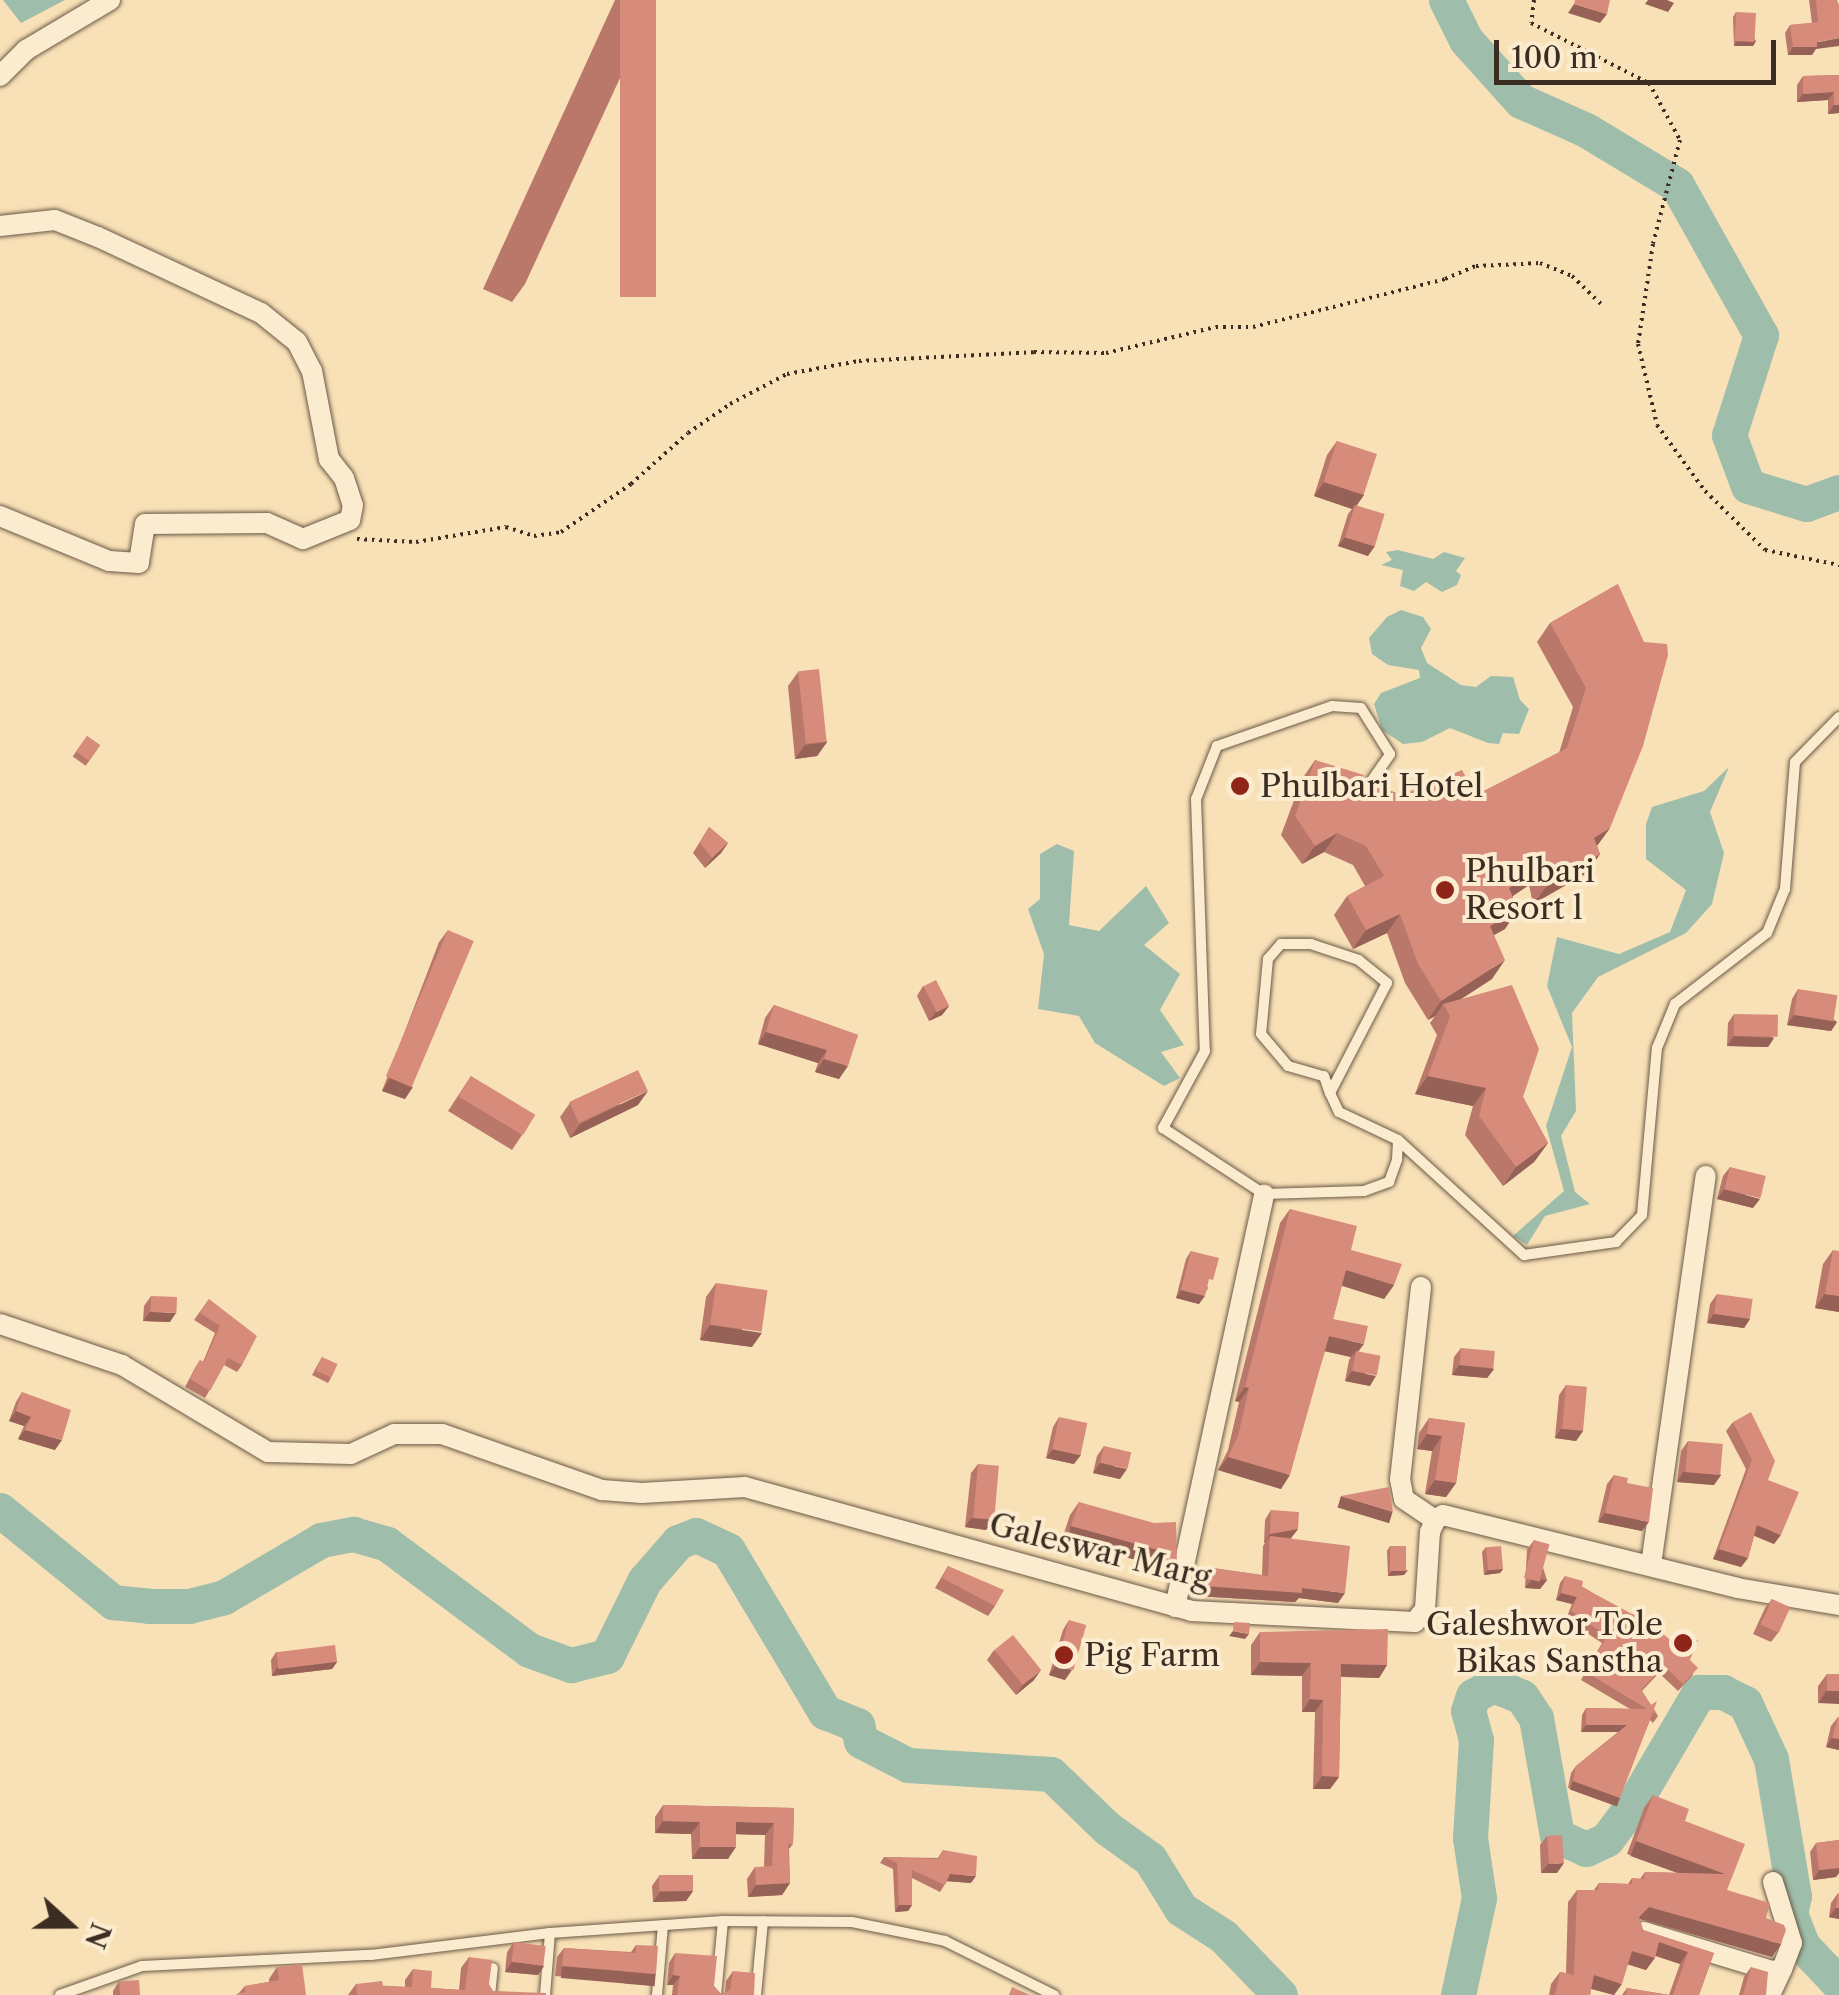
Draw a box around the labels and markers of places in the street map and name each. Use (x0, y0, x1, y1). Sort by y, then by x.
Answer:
place label: Phulbari Hotel (1260, 767, 1483, 805)
marker: Phulbari Hotel (1229, 775, 1251, 797)
place label: Phulbari Resort l (1465, 853, 1595, 928)
marker: Phulbari Resort l (1434, 879, 1456, 901)
place label: Galeshwor Tole Bikas Sanstha (1425, 1606, 1663, 1681)
marker: Galeshwor Tole Bikas Sanstha (1672, 1632, 1694, 1654)
place label: Pig Farm (1084, 1636, 1220, 1674)
marker: Pig Farm (1053, 1644, 1075, 1666)

